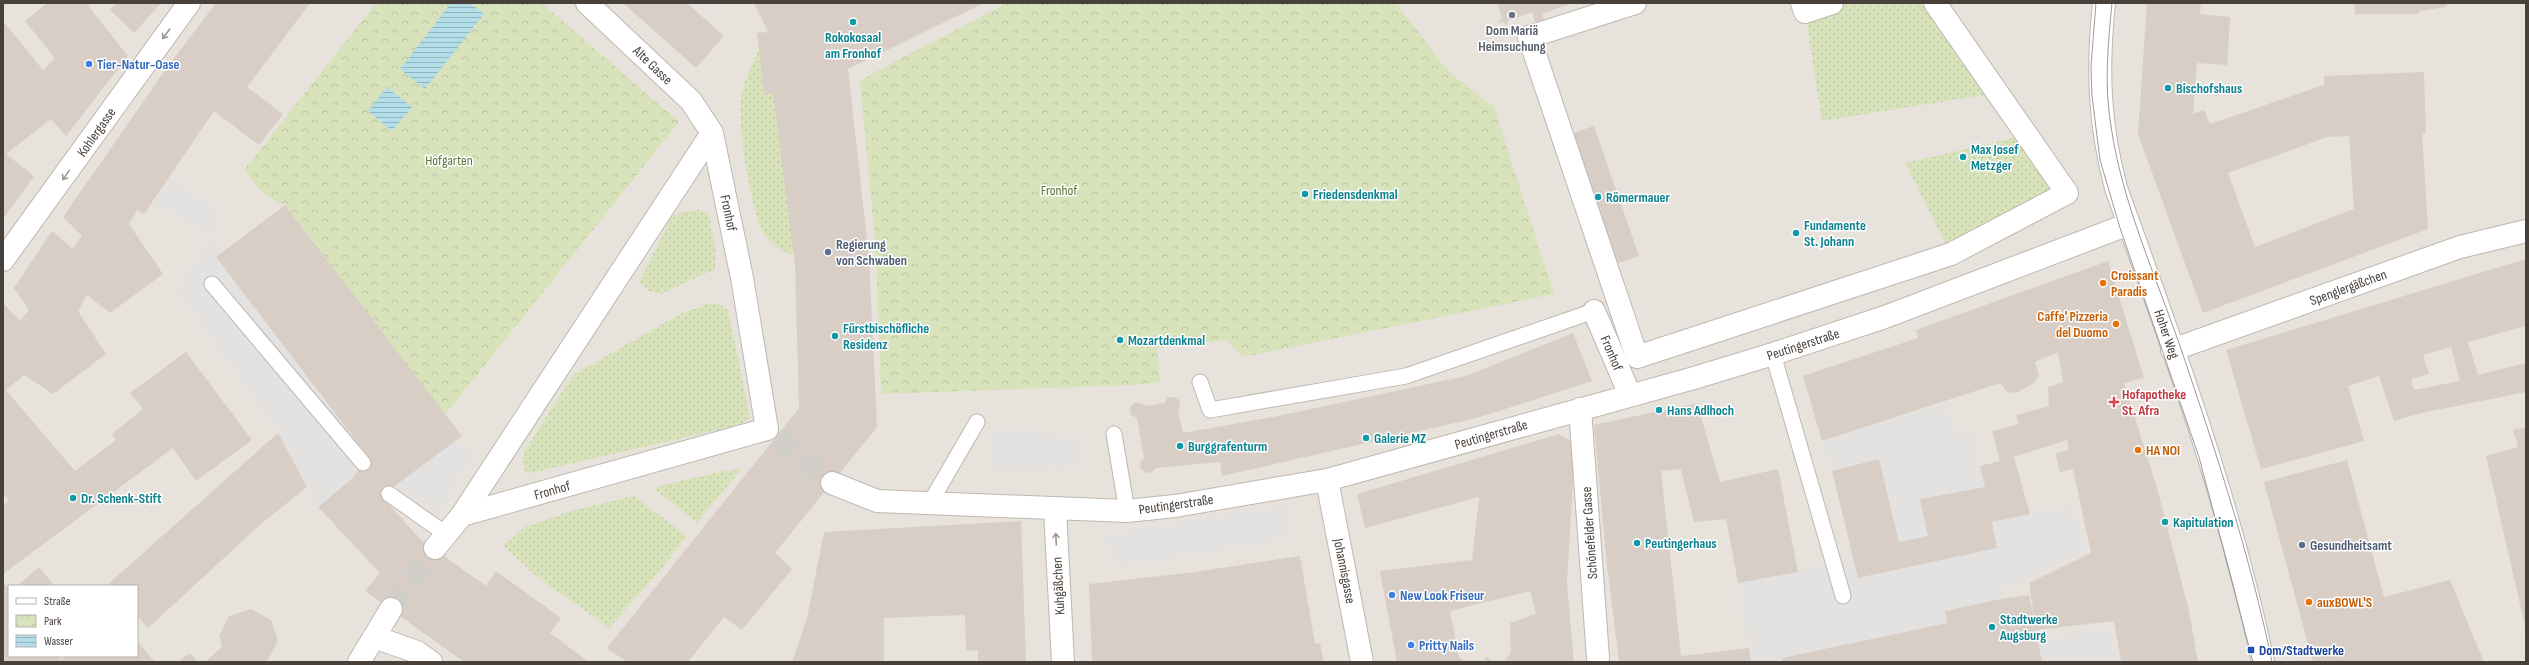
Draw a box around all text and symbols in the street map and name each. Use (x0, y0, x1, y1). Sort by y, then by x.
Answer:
marker: Dom Mariä Heimsuchung (1507, 10, 1517, 20)
marker: Rokokosaal am Fronhof (848, 17, 858, 27)
place label: Dom Mariä Heimsuchung (1478, 22, 1546, 55)
one-way arrow (161, 29, 170, 40)
place label: Rokokosaal am Fronhof (825, 29, 882, 62)
street label: Alte Gasse (629, 42, 676, 88)
place label: Tier-Natur-Oase (97, 56, 180, 73)
marker: Tier-Natur-Oase (84, 59, 94, 69)
place label: Bischofshaus (2176, 80, 2242, 97)
marker: Bischofshaus (2163, 83, 2173, 93)
street label: Kohlergasse (73, 104, 119, 160)
place label: Max Josef Metzger (1971, 141, 2019, 174)
park label: Hofgarten (425, 152, 473, 169)
marker: Max Josef Metzger (1958, 152, 1968, 162)
one-way arrow (62, 169, 71, 180)
park label: Fronhof (1041, 182, 1078, 199)
place label: Friedensdenkmal (1313, 186, 1398, 203)
marker: Friedensdenkmal (1300, 189, 1310, 199)
place label: Römermauer (1606, 189, 1671, 206)
marker: Römermauer (1593, 192, 1603, 202)
street label: Fronhof (716, 193, 741, 234)
place label: Fundamente St. Johann (1804, 217, 1866, 250)
marker: Fundamente St. Johann (1791, 228, 1801, 238)
place label: Regierung von Schwaben (836, 236, 907, 269)
marker: Regierung von Schwaben (823, 247, 833, 257)
street label: Spenglergäßchen (2307, 266, 2389, 309)
place label: Croissant Paradis (2111, 267, 2159, 300)
marker: Croissant Paradis (2098, 278, 2108, 288)
street label: Hoher Weg (2150, 307, 2183, 361)
place label: Caffe' Pizzeria del Duomo (2037, 308, 2108, 341)
marker: Caffe' Pizzeria del Duomo (2111, 319, 2121, 329)
place label: Fürstbischöfliche Residenz (843, 320, 929, 353)
street label: Peutingerstraße (1765, 325, 1842, 364)
marker: Fürstbischöfliche Residenz (830, 331, 840, 341)
place label: Mozartdenkmal (1128, 332, 1205, 349)
street label: Fronhof (1597, 333, 1627, 374)
marker: Mozartdenkmal (1115, 335, 1125, 345)
place label: Hofapotheke St. Afra (2122, 386, 2186, 419)
marker: Hofapotheke St. Afra (2109, 397, 2119, 407)
place label: Hans Adlhoch (1667, 402, 1734, 419)
marker: Hans Adlhoch (1654, 405, 1664, 415)
street label: Peutingerstraße (1453, 416, 1530, 453)
place label: Galerie MZ (1374, 430, 1426, 447)
marker: Galerie MZ (1361, 433, 1371, 443)
place label: Burggrafenturm (1188, 438, 1267, 455)
marker: Burggrafenturm (1175, 441, 1185, 451)
place label: HA NOI (2146, 442, 2180, 459)
marker: HA NOI (2133, 445, 2143, 455)
street label: Fronhof (532, 477, 573, 504)
street label: Schönefelder Gasse (1578, 486, 1601, 580)
place label: Dr. Schenk-Stift (81, 490, 162, 507)
street label: Peutingerstraße (1138, 491, 1214, 518)
marker: Dr. Schenk-Stift (68, 493, 78, 503)
place label: Kapitulation (2173, 514, 2233, 531)
marker: Kapitulation (2160, 517, 2170, 527)
one-way arrow (1052, 533, 1060, 546)
place label: Peutingerhaus (1645, 535, 1717, 552)
street label: Johannisgasse (1330, 536, 1359, 605)
place label: Gesundheitsamt (2310, 537, 2392, 554)
marker: Peutingerhaus (1632, 538, 1642, 548)
marker: Gesundheitsamt (2297, 540, 2307, 550)
street label: Kuhgäßchen (1048, 557, 1069, 615)
legend (8, 585, 138, 657)
place label: New Look Friseur (1400, 587, 1485, 604)
marker: New Look Friseur (1387, 590, 1397, 600)
text: Straße (44, 594, 71, 609)
place label: auxBOWL'S (2317, 594, 2372, 611)
marker: auxBOWL'S (2304, 597, 2314, 607)
place label: Stadtwerke Augsburg (1999, 611, 2058, 644)
text: Park (44, 614, 62, 629)
marker: Stadtwerke Augsburg (1987, 622, 1997, 632)
text: Wasser (44, 634, 73, 649)
place label: Pritty Nails (1419, 637, 1474, 654)
marker: Pritty Nails (1406, 640, 1416, 650)
place label: Dom/Stadtwerke (2259, 642, 2344, 659)
marker: Dom/Stadtwerke (2246, 645, 2256, 655)

